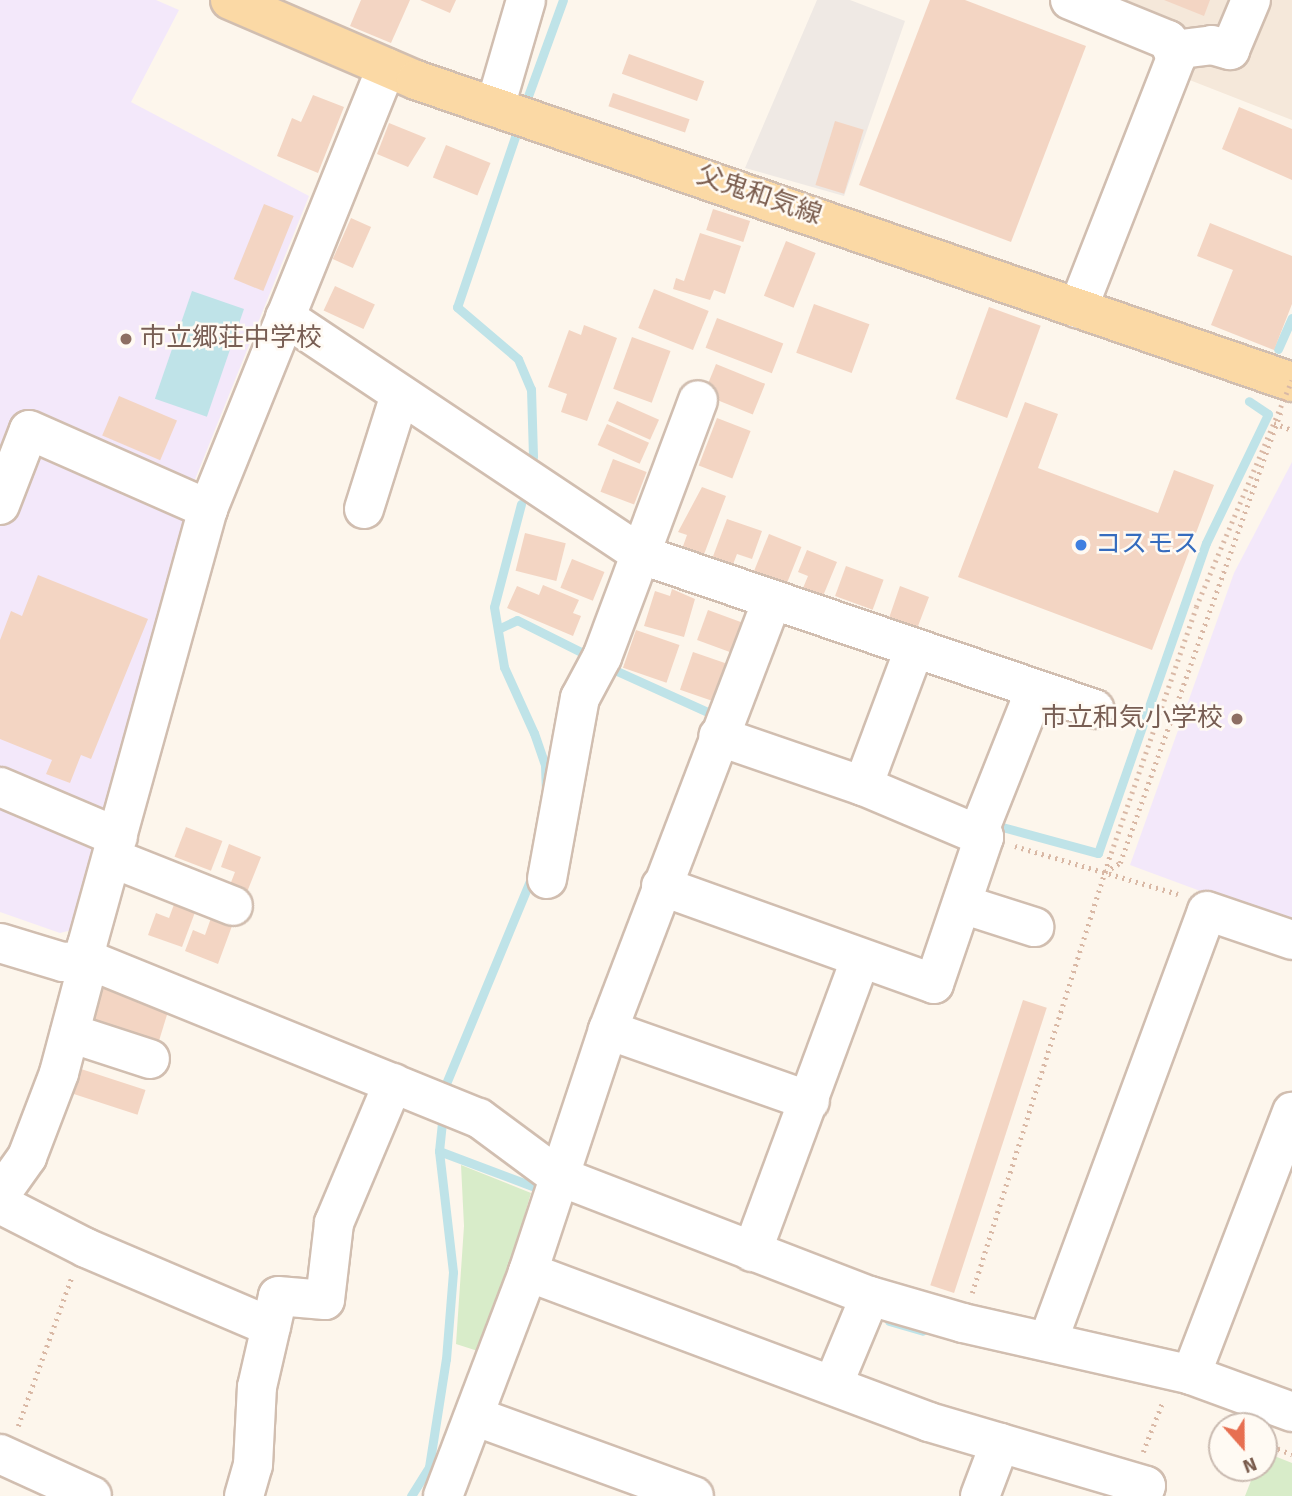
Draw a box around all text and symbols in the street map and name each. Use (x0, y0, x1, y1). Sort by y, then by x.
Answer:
street label: 父鬼和気線 (692, 160, 826, 232)
place label: 市立郷荘中学校 (140, 323, 322, 355)
marker: 市立郷荘中学校 (118, 331, 134, 347)
place label: コスモス (1095, 529, 1199, 561)
marker: コスモス (1073, 537, 1089, 553)
place label: 市立和気小学校 (1041, 703, 1223, 735)
marker: 市立和気小学校 (1229, 711, 1245, 727)
north arrow (1208, 1412, 1278, 1482)
text: N (1239, 1451, 1260, 1478)

